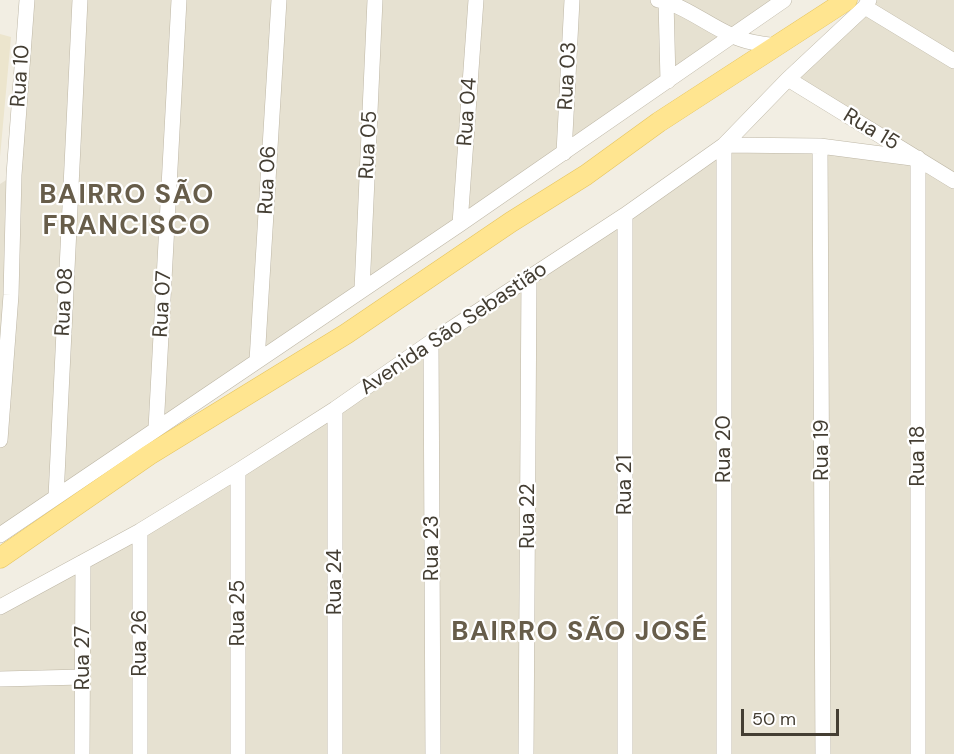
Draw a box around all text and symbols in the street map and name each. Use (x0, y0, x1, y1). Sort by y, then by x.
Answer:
street label: Rua 03 (554, 41, 582, 111)
street label: Rua 10 (6, 44, 36, 108)
street label: Rua 04 (453, 77, 483, 147)
street label: Rua 15 (838, 104, 904, 156)
street label: Rua 05 (355, 110, 383, 180)
street label: Rua 06 (254, 145, 282, 215)
district label: BAIRRO SÃO FRANCISCO (39, 180, 215, 243)
street label: Avenida São Sebastião (356, 257, 552, 401)
street label: Rua 08 (51, 267, 79, 337)
street label: Rua 07 (149, 270, 177, 338)
street label: Rua 20 (711, 415, 737, 483)
street label: Rua 19 (809, 419, 835, 481)
street label: Rua 18 (905, 426, 931, 486)
street label: Rua 21 (612, 455, 638, 515)
street label: Rua 22 (515, 483, 541, 549)
street label: Rua 23 (419, 515, 445, 581)
street label: Rua 24 (322, 549, 348, 615)
street label: Rua 25 (225, 580, 251, 646)
street label: Rua 26 (127, 610, 153, 676)
district label: BAIRRO SÃO JOSÉ (451, 617, 709, 649)
street label: Rua 27 (70, 626, 96, 690)
scale bar (744, 697, 842, 735)
text: 50 m (752, 707, 796, 731)

